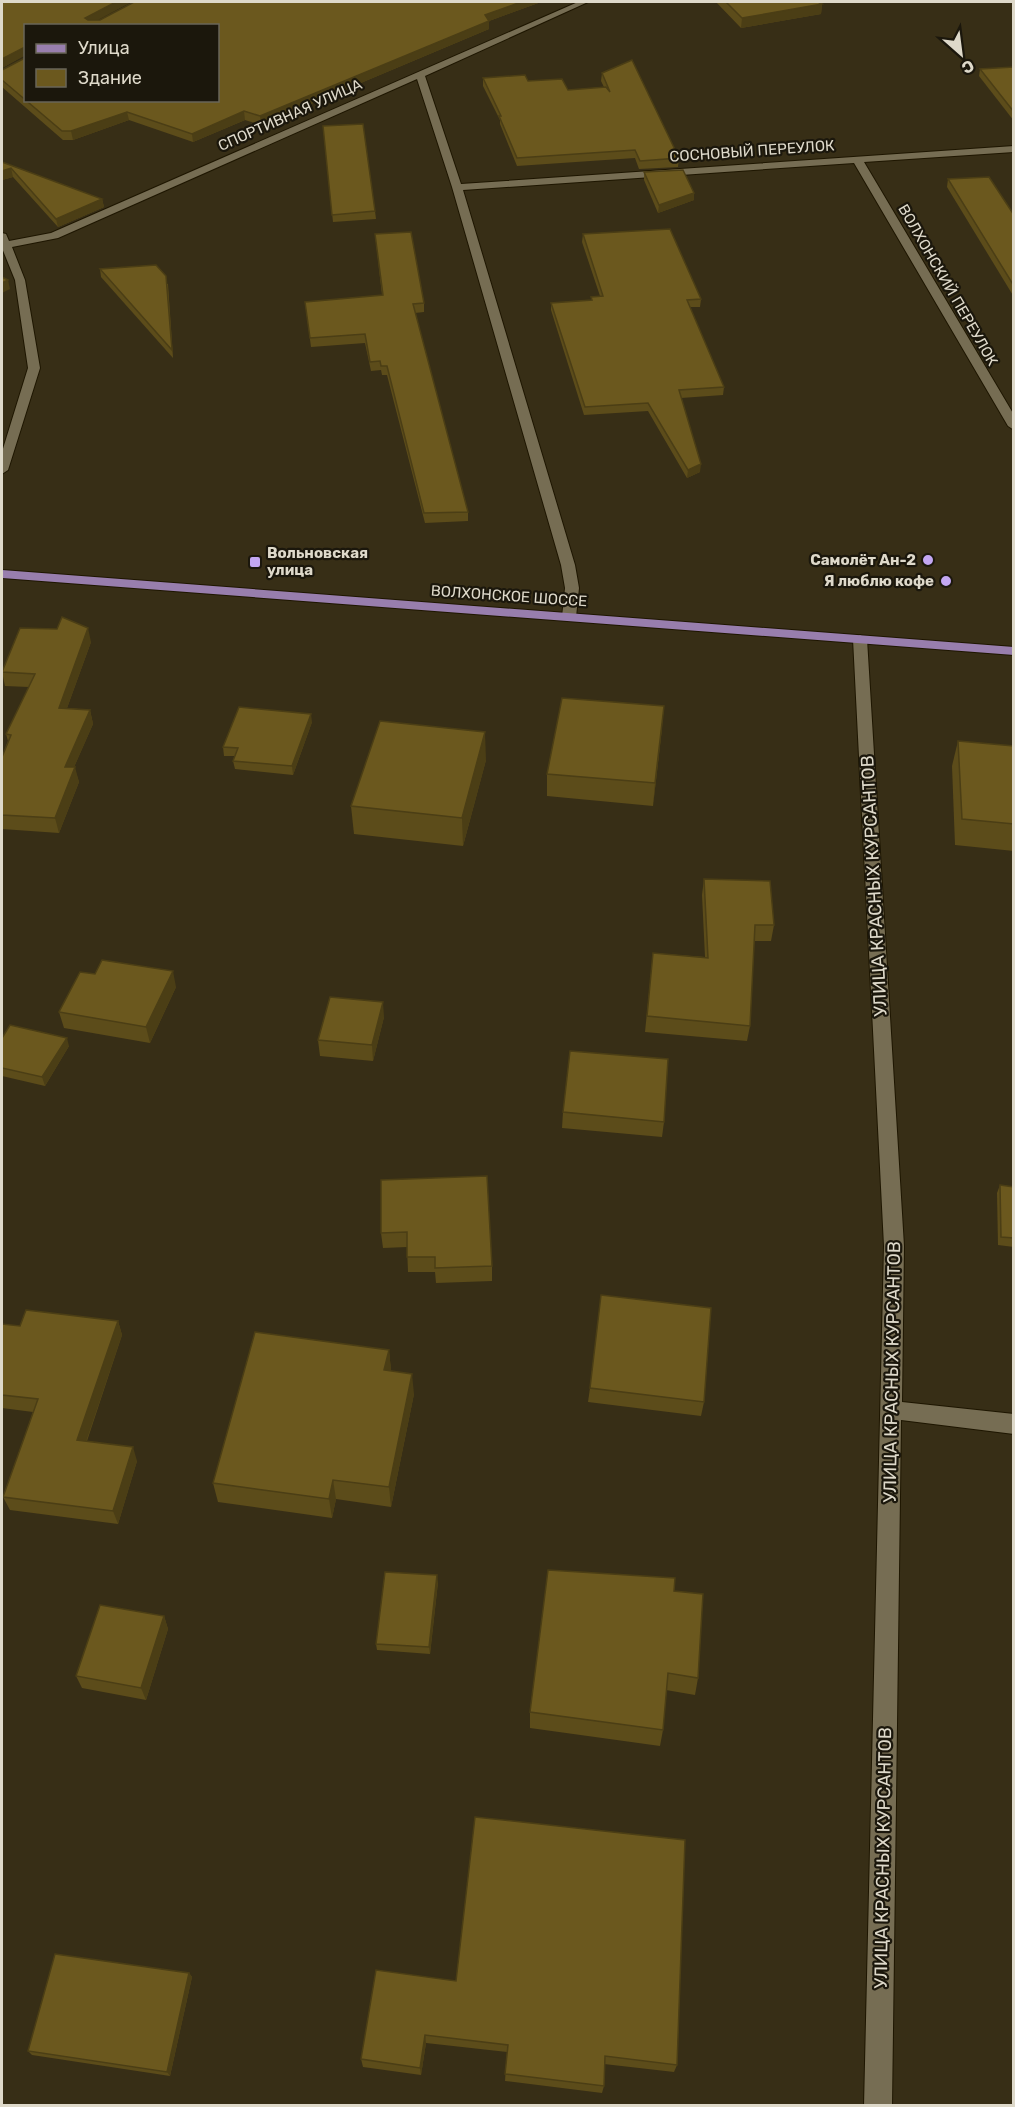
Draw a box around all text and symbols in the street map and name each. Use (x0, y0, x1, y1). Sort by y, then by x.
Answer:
legend (24, 24, 219, 102)
north arrow (931, 24, 991, 84)
text: Улица (78, 37, 130, 59)
text: С (958, 56, 977, 78)
text: Здание (78, 67, 142, 89)
street label: СПОРТИВНАЯ УЛИЦА (215, 75, 365, 155)
street label: СОСНОВЫЙ ПЕРЕУЛОК (669, 136, 836, 166)
street label: ВОЛХОНСКИЙ ПЕРЕУЛОК (894, 201, 1002, 369)
place label: Вольновская улица (267, 544, 368, 579)
place label: Самолёт Ан-2 (810, 551, 916, 569)
marker: Самолёт Ан-2 (921, 553, 935, 567)
marker: Вольновская улица (248, 555, 262, 569)
place label: Я люблю кофе (824, 572, 934, 590)
marker: Я люблю кофе (939, 574, 953, 588)
street label: ВОЛХОНСКОЕ ШОССЕ (430, 582, 588, 610)
street label: УЛИЦА КРАСНЫХ КУРСАНТОВ (856, 755, 892, 1017)
street label: УЛИЦА КРАСНЫХ КУРСАНТОВ (879, 1241, 905, 1503)
street label: УЛИЦА КРАСНЫХ КУРСАНТОВ (870, 1727, 896, 1989)

